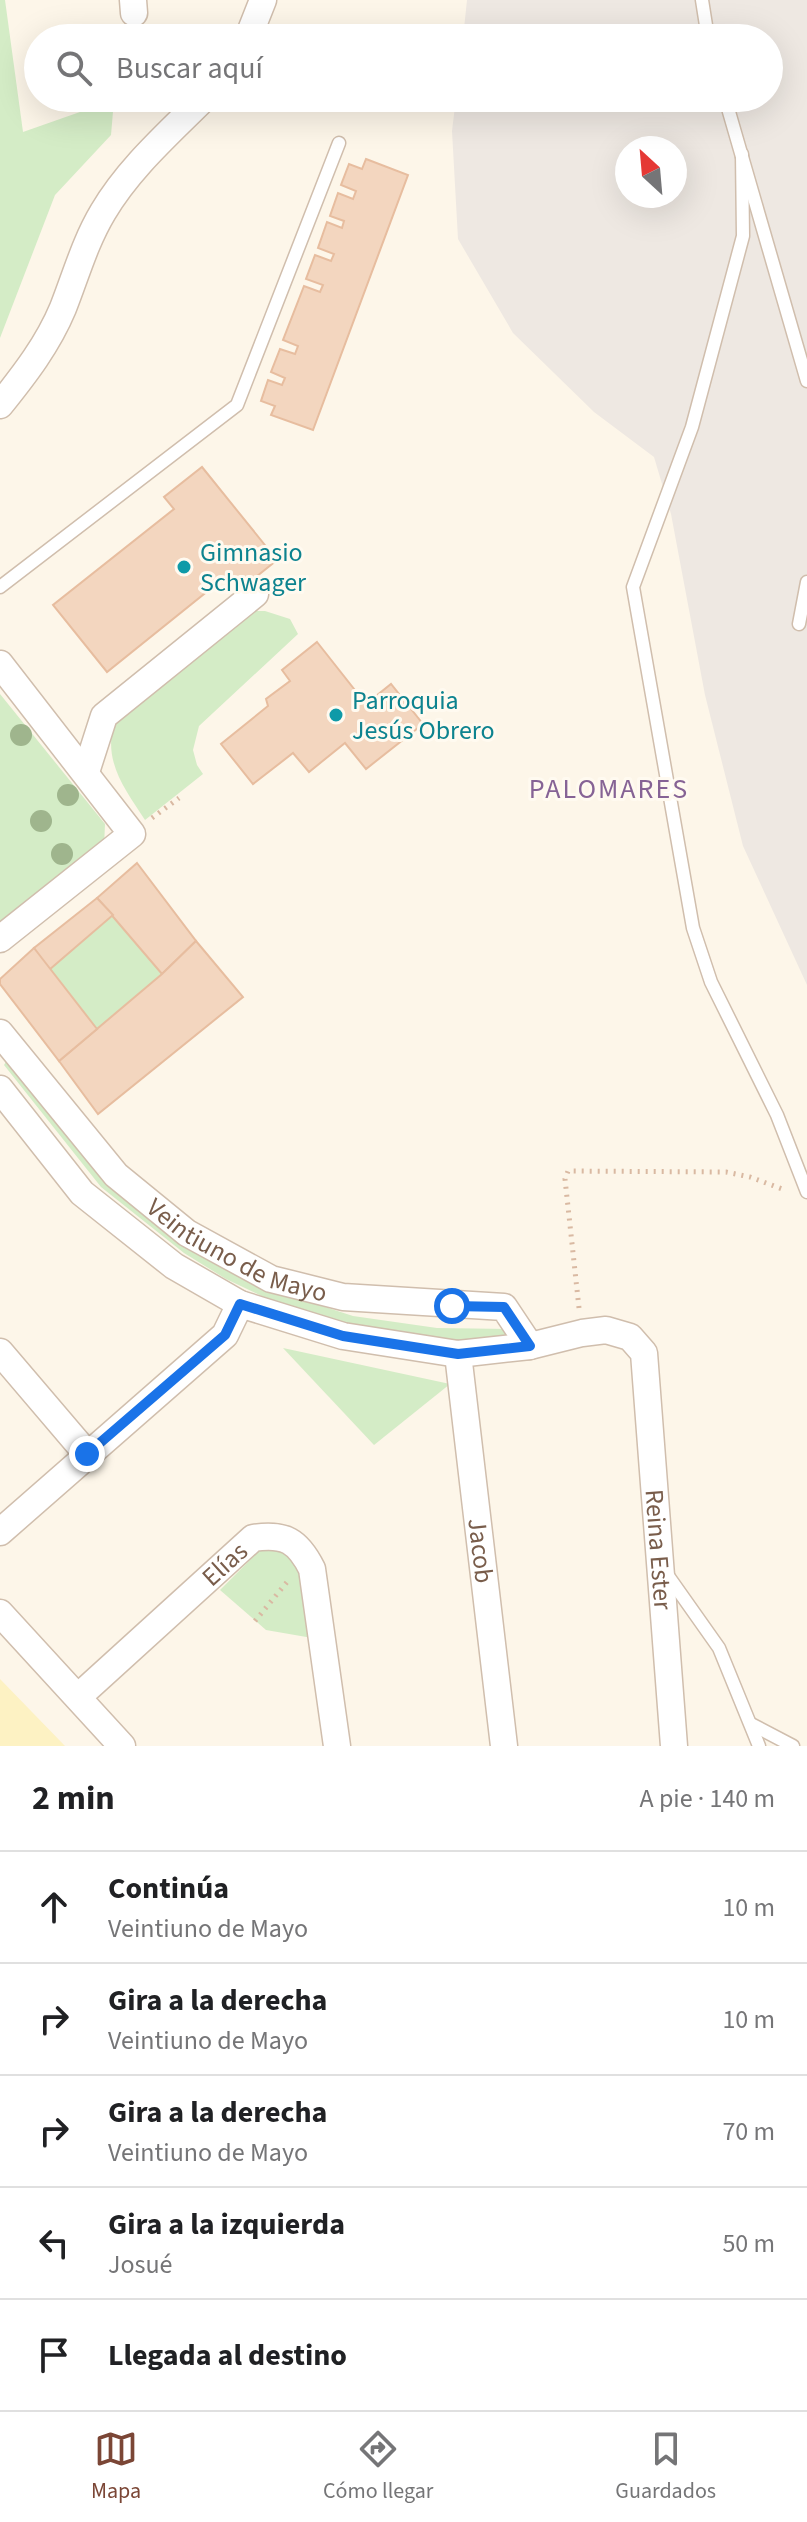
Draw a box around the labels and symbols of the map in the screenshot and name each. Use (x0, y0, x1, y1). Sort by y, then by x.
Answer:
north arrow (615, 136, 687, 208)
place label: Gimnasio Schwager (200, 534, 307, 601)
marker: Gimnasio Schwager (175, 558, 193, 576)
place label: Parroquia Jesús Obrero (352, 682, 495, 749)
marker: Parroquia Jesús Obrero (327, 706, 345, 724)
district label: PALOMARES (529, 769, 689, 809)
street label: Veintiuno de Mayo (138, 1189, 331, 1311)
route start (434, 1288, 470, 1324)
route end (69, 1436, 105, 1472)
street label: Reina Ester (635, 1488, 682, 1612)
street label: Jacob (458, 1516, 503, 1585)
street label: Elías (194, 1533, 256, 1595)

